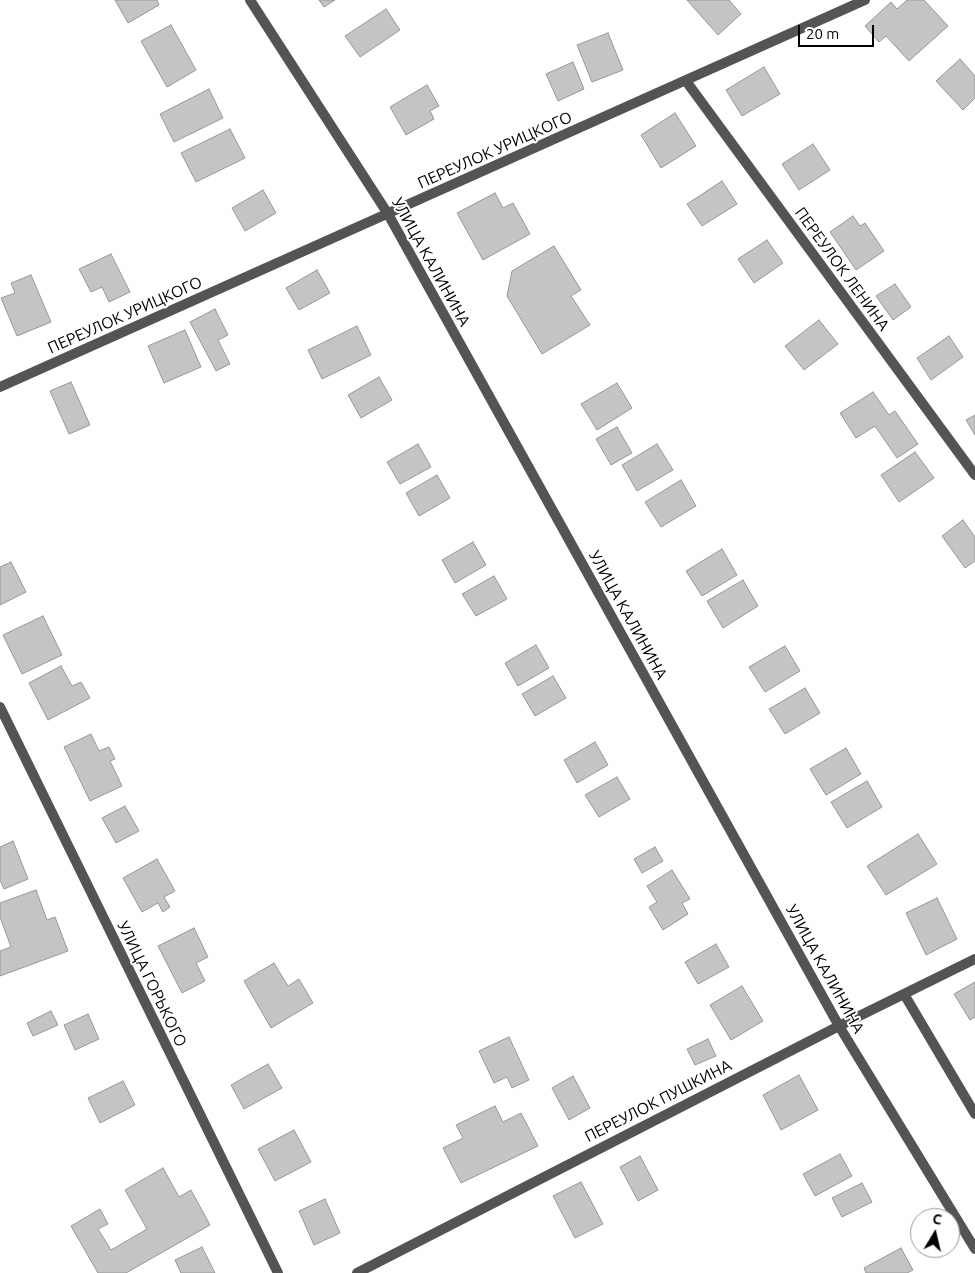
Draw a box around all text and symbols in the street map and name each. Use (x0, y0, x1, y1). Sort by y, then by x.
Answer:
scale bar (800, 15, 876, 47)
text: 20 m (806, 25, 839, 42)
street label: ПЕРЕУЛОК УРИЦКОГО (415, 107, 575, 193)
street label: УЛИЦА КАЛИНИНА (388, 194, 474, 330)
street label: ПЕРЕУЛОК ЛЕНИНА (791, 203, 893, 335)
street label: ПЕРЕУЛОК УРИЦКОГО (45, 272, 205, 358)
street label: УЛИЦА КАЛИНИНА (585, 547, 671, 683)
street label: УЛИЦА КАЛИНИНА (782, 901, 868, 1037)
street label: УЛИЦА ГОРЬКОГО (113, 918, 191, 1050)
street label: ПЕРЕУЛОК ПУШКИНА (581, 1056, 735, 1146)
north arrow (910, 1208, 960, 1258)
text: С (932, 1211, 943, 1228)

